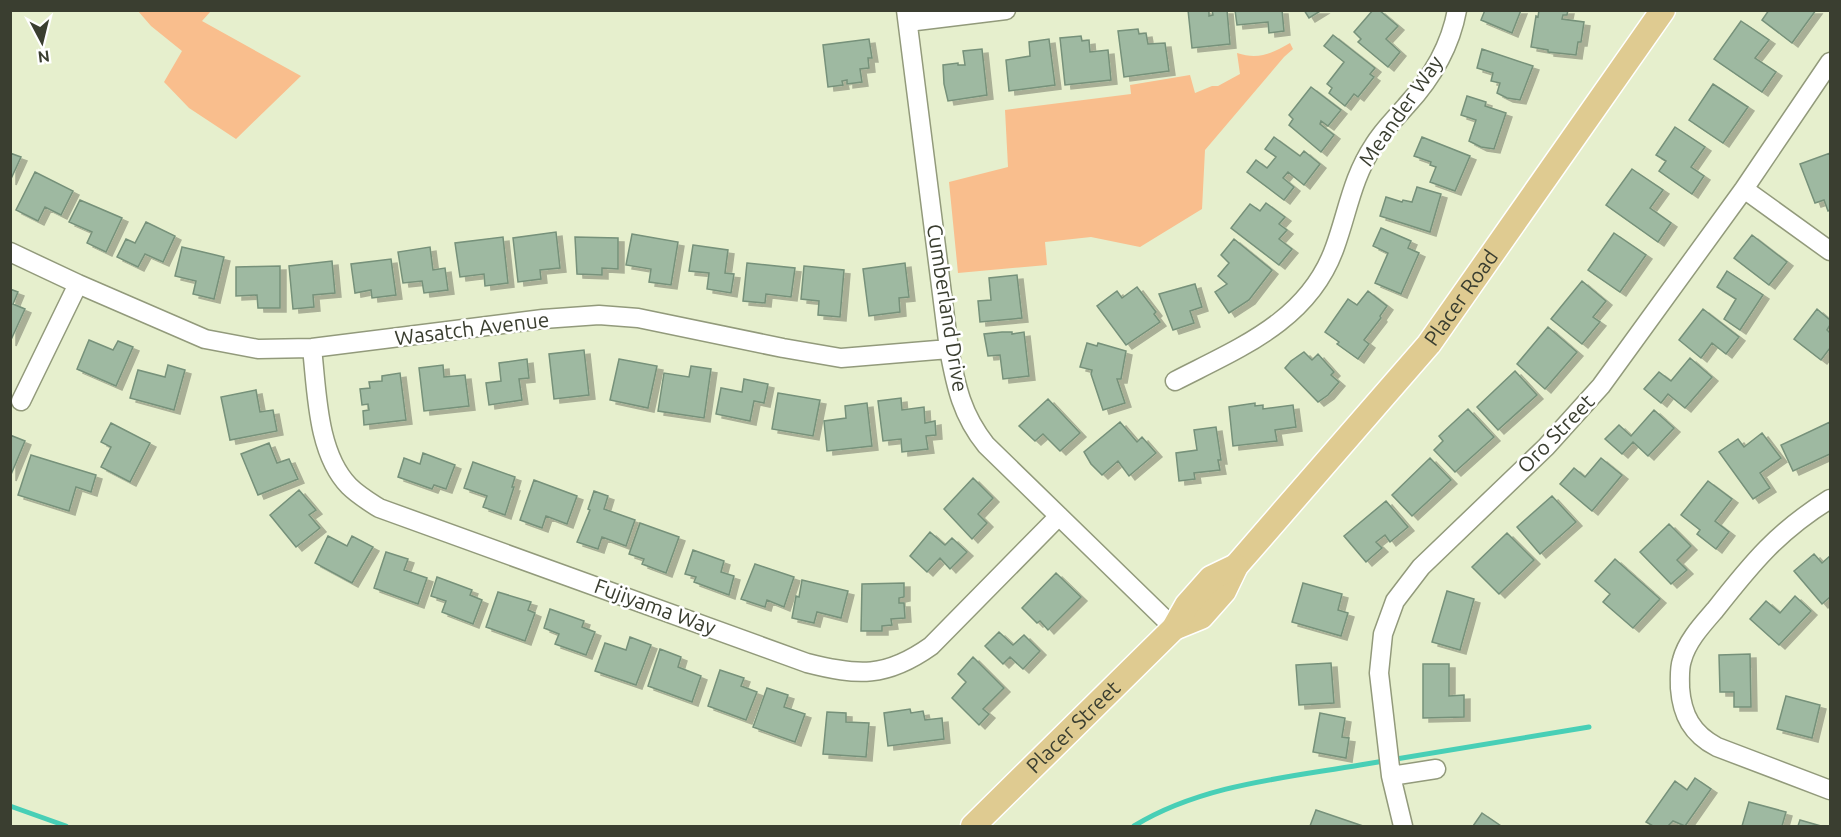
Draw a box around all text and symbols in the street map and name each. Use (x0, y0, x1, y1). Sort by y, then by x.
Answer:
north arrow (12, 12, 72, 72)
text: N (37, 47, 51, 67)
street label: Meander Way (1353, 51, 1447, 170)
street label: Cumberland Drive (923, 222, 973, 394)
street label: Placer Road (1419, 245, 1502, 350)
street label: Wasatch Avenue (393, 307, 550, 349)
street label: Oro Street (1512, 389, 1599, 478)
street label: Fujiyama Way (591, 573, 719, 639)
street label: Placer Street (1021, 675, 1125, 778)

